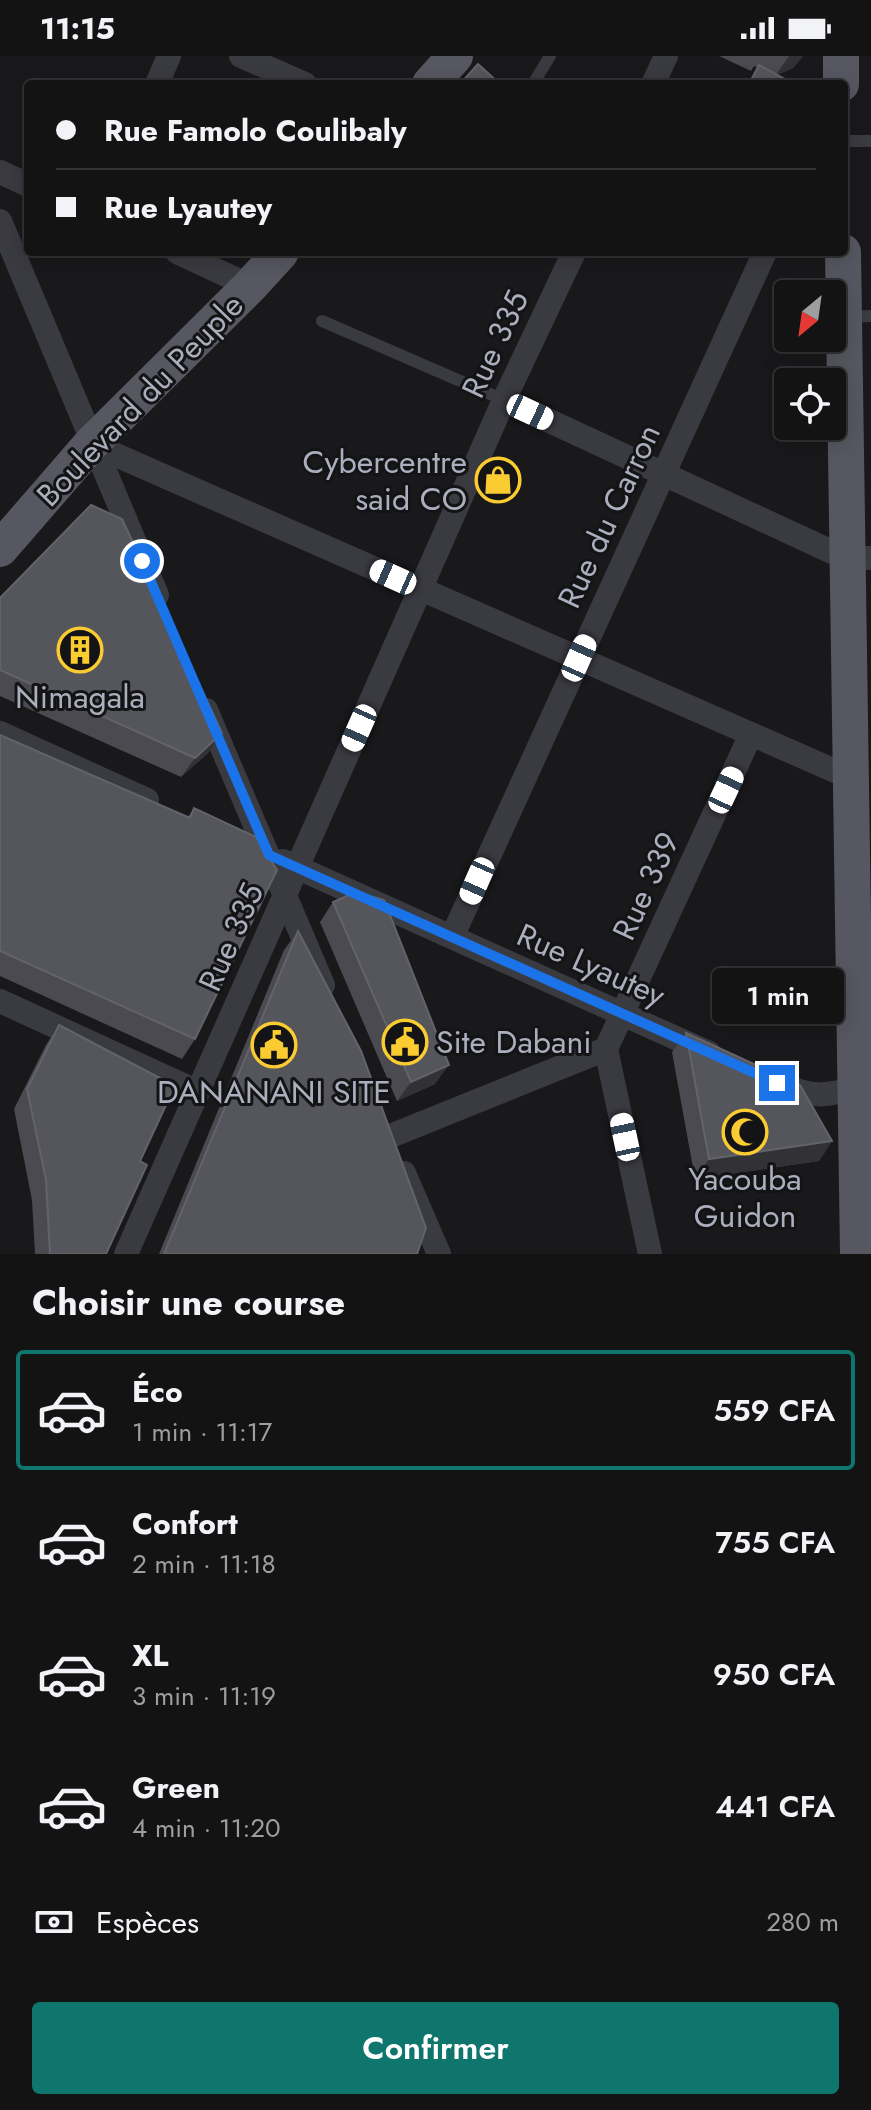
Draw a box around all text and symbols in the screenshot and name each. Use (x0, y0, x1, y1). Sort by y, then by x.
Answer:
text: 11:15 (40, 7, 115, 50)
text: Rue Famolo Coulibaly (104, 109, 407, 152)
text: Rue Lyautey (104, 186, 272, 229)
north arrow (774, 280, 846, 352)
map controls (774, 280, 846, 440)
street label: Boulevard du Peuple (26, 283, 254, 517)
street label: Rue 335 (450, 283, 540, 405)
button: locate (774, 368, 846, 440)
car (503, 391, 557, 433)
street label: Rue du Carron (546, 416, 672, 616)
place label: Cybercentre said CO (303, 439, 467, 522)
shop icon: Cybercentre said CO (474, 456, 522, 504)
route start (124, 543, 160, 579)
car (366, 556, 420, 598)
building icon: Nimagala (56, 626, 104, 674)
car (558, 631, 600, 685)
place label: Nimagala (15, 674, 145, 720)
car (338, 701, 380, 755)
car (705, 763, 747, 817)
street label: Rue 339 (601, 825, 691, 947)
car (456, 854, 498, 908)
street label: Rue 335 (187, 876, 275, 998)
street label: Rue Lyautey (510, 912, 673, 1018)
callout: 1 min (711, 967, 843, 1023)
text: 1 min (746, 977, 810, 1015)
public building icon: Site Dabani (381, 1018, 429, 1066)
place label: Site Dabani (436, 1019, 592, 1065)
public building icon: DANANANI SITE (250, 1021, 298, 1069)
route end (759, 1065, 795, 1101)
place label: DANANANI SITE (157, 1069, 391, 1115)
mosque icon: Yacouba Guidon (721, 1108, 769, 1156)
car (608, 1111, 642, 1163)
place label: Yacouba Guidon (688, 1156, 802, 1239)
text: Choisir une course (32, 1276, 345, 1328)
text: Éco (132, 1370, 183, 1413)
icon: car (36, 1374, 108, 1446)
text: 559 CFA (713, 1389, 835, 1432)
text: 1 min · 11:17 (132, 1413, 272, 1451)
text: Confort (132, 1502, 238, 1545)
icon: car (36, 1506, 108, 1578)
text: 755 CFA (715, 1521, 835, 1564)
text: 2 min · 11:18 (132, 1545, 276, 1583)
text: XL (132, 1634, 168, 1677)
icon: car (36, 1638, 108, 1710)
text: 950 CFA (713, 1653, 835, 1696)
text: 3 min · 11:19 (132, 1677, 276, 1715)
text: Green (132, 1766, 220, 1809)
icon: car (36, 1770, 108, 1842)
text: 441 CFA (715, 1785, 835, 1828)
text: 4 min · 11:20 (132, 1809, 281, 1847)
icon: cash (32, 1900, 76, 1944)
text: Espèces (96, 1901, 199, 1944)
text: 280 m (766, 1903, 839, 1941)
button: Confirmer (32, 2002, 839, 2094)

